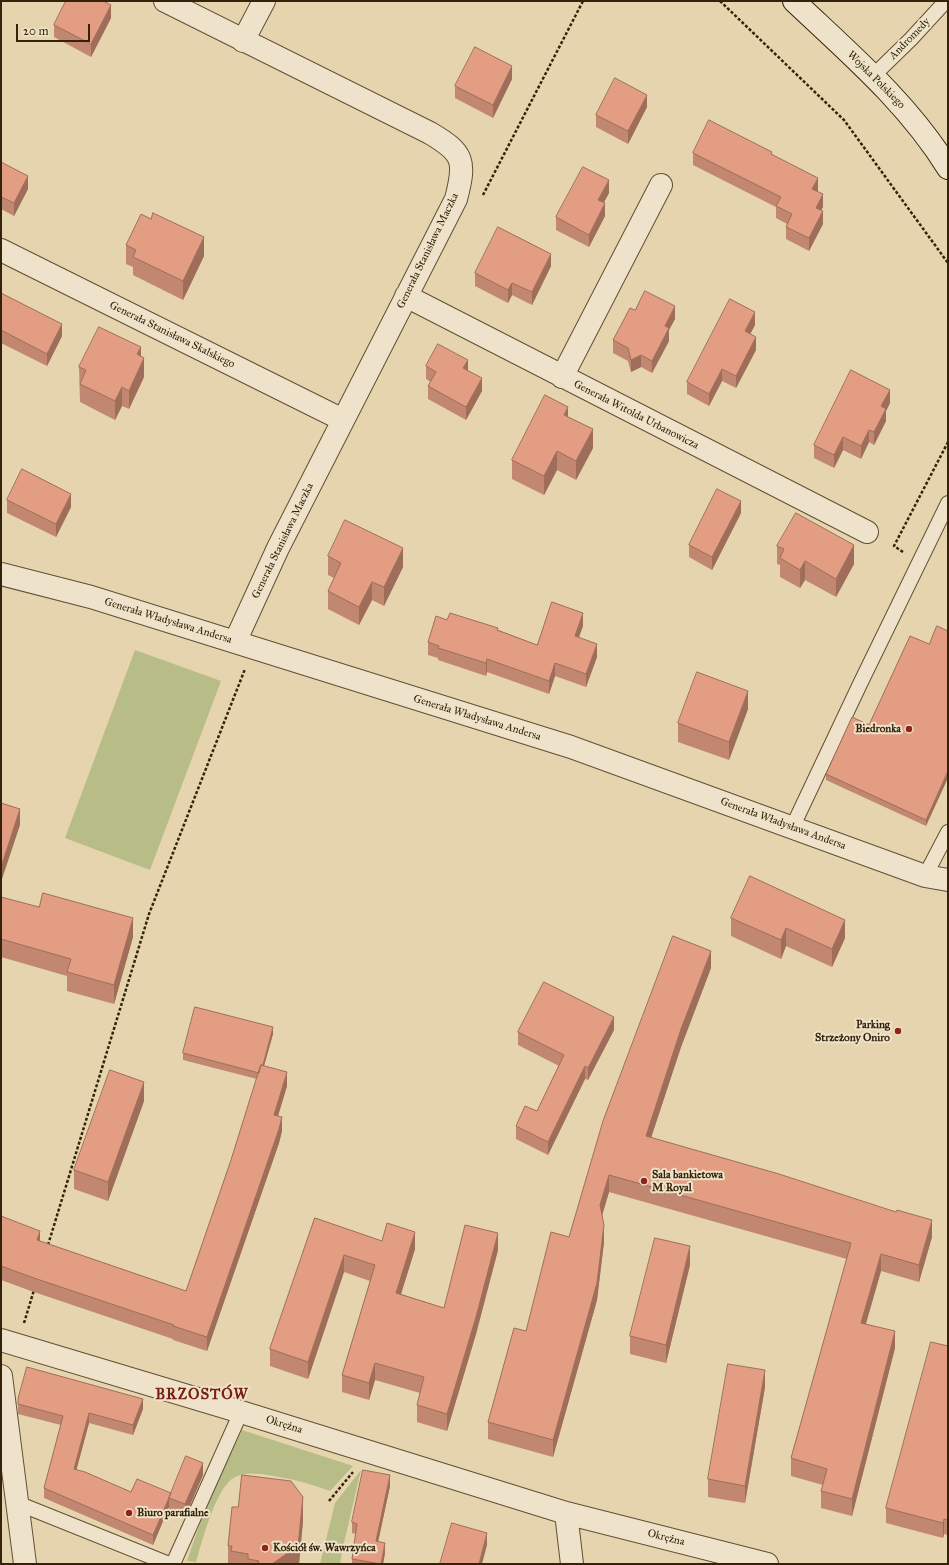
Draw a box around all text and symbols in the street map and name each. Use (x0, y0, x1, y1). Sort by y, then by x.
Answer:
street label: Andromedy (887, 15, 933, 63)
scale bar (18, 16, 92, 42)
text: 20 m (23, 24, 49, 38)
street label: Wojska Polskiego (844, 48, 908, 112)
street label: Generała Stanisława Maczka (394, 191, 462, 311)
street label: Generała Stanisława Skalskiego (107, 299, 237, 371)
street label: Generała Witolda Urbanowicza (571, 378, 701, 452)
street label: Generała Stanisława Maczka (249, 481, 317, 601)
street label: Generała Władysława Andersa (103, 595, 233, 647)
street label: Generała Władysława Andersa (412, 692, 542, 744)
place label: Biedronka (855, 722, 901, 736)
marker: Biedronka (904, 724, 914, 734)
street label: Generała Władysława Andersa (718, 795, 848, 853)
place label: Parking Strzeżony Oniro (815, 1018, 890, 1044)
marker: Parking Strzeżony Oniro (893, 1026, 903, 1036)
place label: Sala bankietowa M Royal (652, 1168, 723, 1194)
marker: Sala bankietowa M Royal (639, 1176, 649, 1186)
district label: BRZOSTÓW (155, 1386, 249, 1404)
street label: Okrężna (264, 1413, 304, 1437)
place label: Biuro parafialne (137, 1506, 209, 1520)
marker: Biuro parafialne (124, 1508, 134, 1518)
street label: Okrężna (646, 1527, 686, 1549)
place label: Kościół św. Wawrzyńca (273, 1541, 376, 1555)
marker: Kościół św. Wawrzyńca (260, 1543, 270, 1553)

